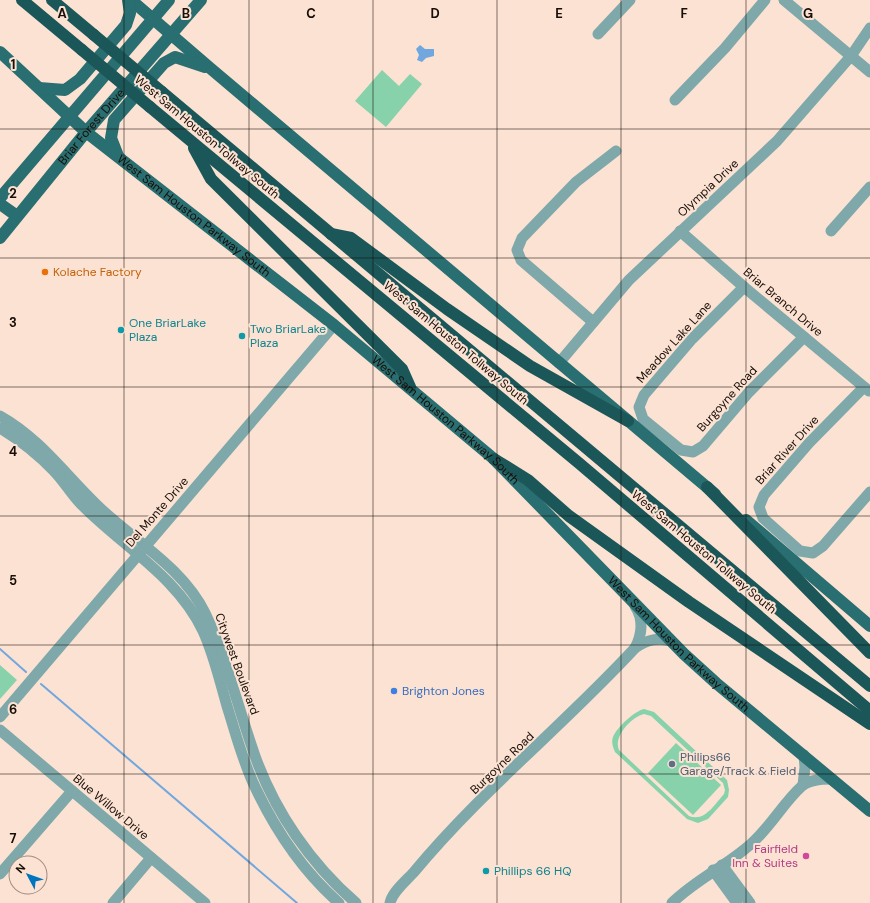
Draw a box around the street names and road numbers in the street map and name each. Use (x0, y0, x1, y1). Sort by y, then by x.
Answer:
street label: West Sam Houston Tollway South (131, 72, 283, 202)
street label: Briar Forest Drive (54, 85, 128, 168)
street label: West Sam Houston Parkway South (114, 151, 274, 281)
street label: Olympia Drive (674, 155, 742, 220)
street label: Briar Branch Drive (740, 264, 826, 340)
street label: West Sam Houston Tollway South (380, 278, 532, 408)
street label: Meadow Lake Lane (633, 297, 715, 386)
street label: West Sam Houston Parkway South (368, 352, 523, 488)
street label: Burgoyne Road (693, 363, 761, 435)
street label: Briar River Drive (752, 412, 822, 488)
street label: Del Monte Drive (122, 473, 192, 550)
street label: West Sam Houston Tollway South (628, 487, 780, 617)
street label: West Sam Houston Parkway South (604, 573, 753, 716)
street label: Citywest Boulevard (211, 611, 263, 717)
street label: Burgoyne Road (467, 728, 537, 798)
street label: Blue Willow Drive (70, 771, 152, 844)

